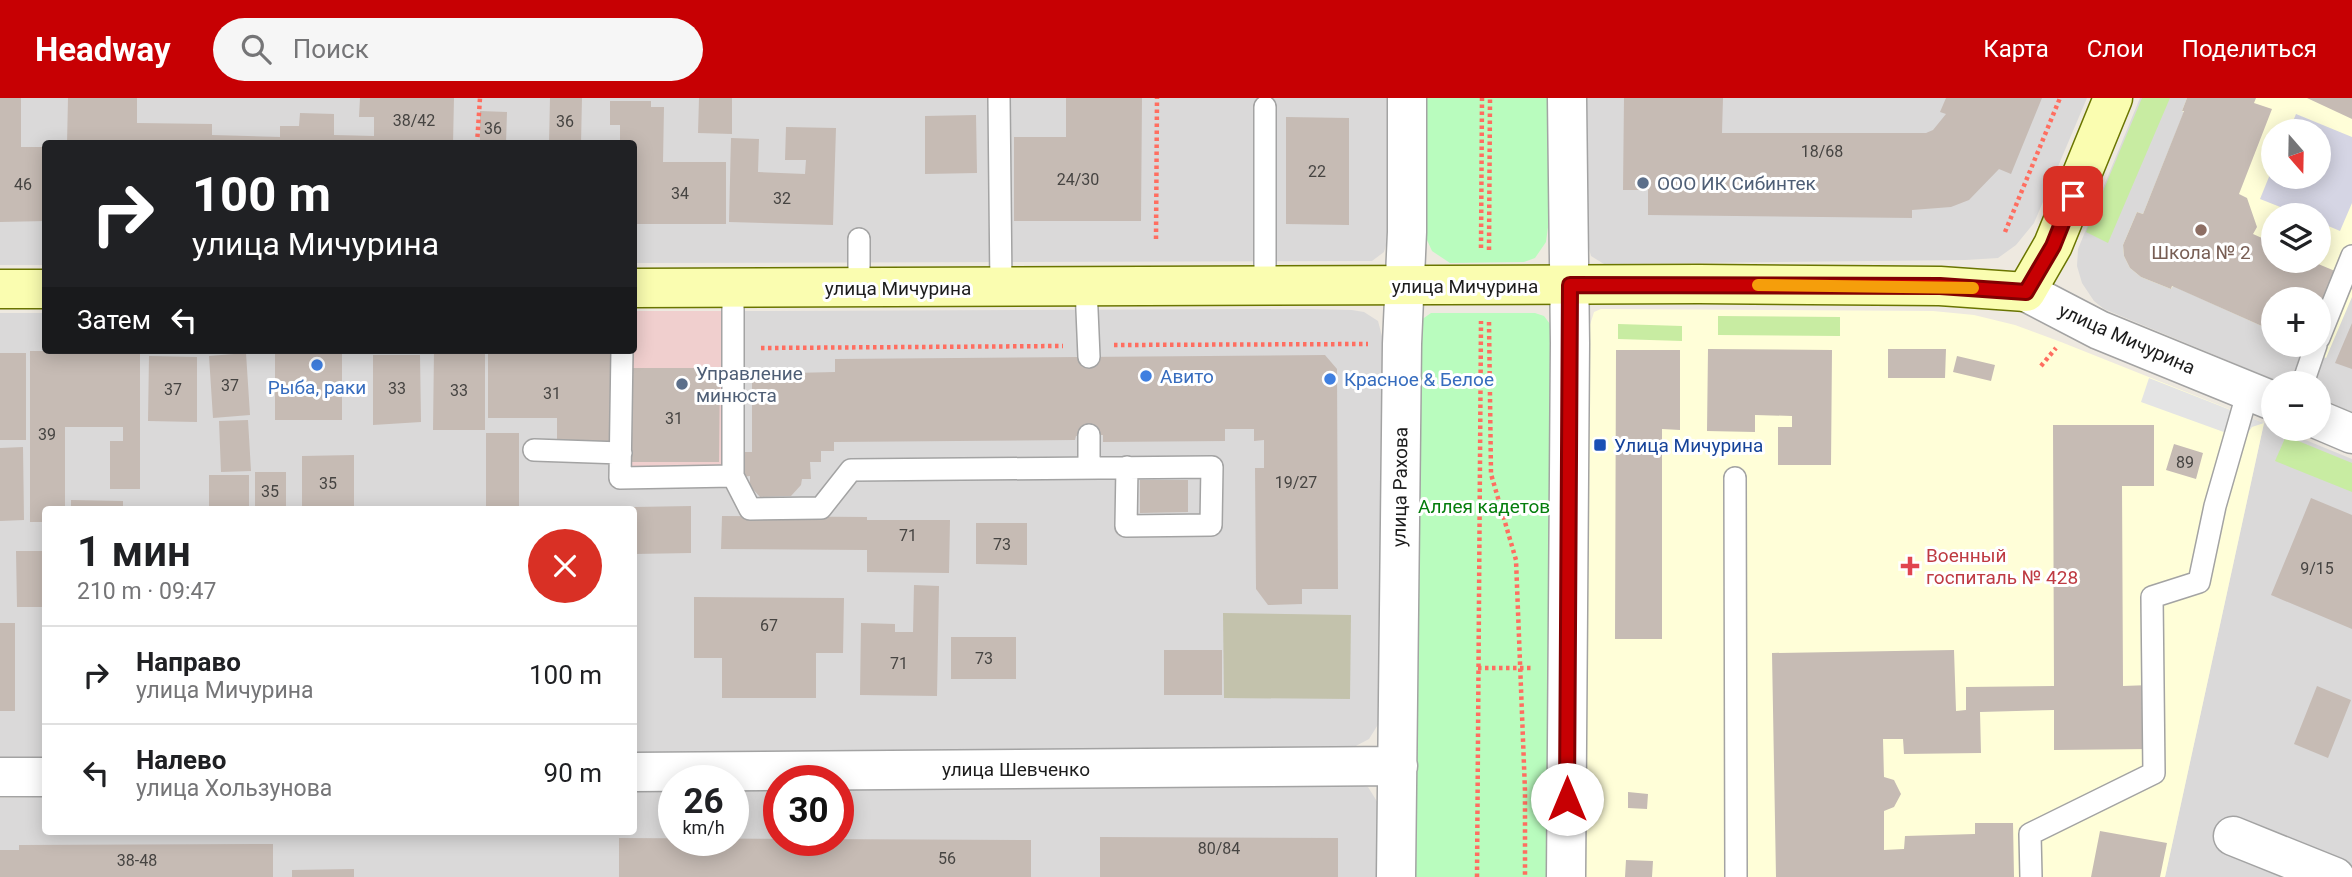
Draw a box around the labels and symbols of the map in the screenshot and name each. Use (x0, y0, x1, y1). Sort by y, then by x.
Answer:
house number: 38/42 (393, 111, 435, 130)
house number: 36 (556, 112, 574, 131)
house number: 36 (484, 119, 502, 138)
north arrow (2261, 119, 2331, 189)
house number: 18/68 (1801, 142, 1843, 161)
house number: 22 (1308, 162, 1326, 181)
pin (2043, 166, 2103, 226)
house number: 24/30 (1057, 170, 1099, 189)
place label: ООО ИК Сибинтек (1657, 172, 1816, 195)
house number: 46 (14, 175, 32, 194)
marker: ООО ИК Сибинтек (1635, 175, 1651, 191)
house number: 34 (671, 184, 689, 203)
house number: 32 (773, 189, 791, 208)
marker: Школа № 2 (2193, 222, 2209, 238)
place label: Школа № 2 (2151, 241, 2251, 264)
street label: улица Мичурина (1392, 275, 1538, 298)
street label: улица Мичурина (825, 277, 971, 300)
street label: улица Мичурина (2055, 299, 2199, 379)
marker: Рыба, раки (309, 357, 325, 373)
place label: Управление минюста (696, 362, 803, 407)
place label: Авито (1160, 365, 1214, 388)
marker: Авито (1138, 368, 1154, 384)
place label: Красное & Белое (1344, 368, 1494, 391)
marker: Красное & Белое (1322, 371, 1338, 387)
house number: 37 (221, 376, 239, 395)
place label: Рыба, раки (268, 376, 366, 399)
marker: Управление минюста (674, 376, 690, 392)
house number: 33 (388, 379, 406, 398)
house number: 37 (164, 380, 182, 399)
house number: 33 (450, 381, 468, 400)
house number: 31 (543, 384, 561, 403)
house number: 31 (665, 409, 683, 428)
house number: 39 (38, 425, 56, 444)
street label: улица Рахова (1387, 427, 1413, 547)
place label: Улица Мичурина (1614, 434, 1763, 457)
marker: Улица Мичурина (1592, 437, 1608, 453)
house number: 89 (2176, 453, 2194, 472)
house number: 19/27 (1275, 473, 1317, 492)
house number: 35 (319, 474, 337, 493)
house number: 35 (261, 482, 279, 501)
park label: Аллея кадетов (1418, 495, 1550, 518)
house number: 71 (899, 526, 917, 545)
house number: 73 (993, 535, 1011, 554)
place label: Военный госпиталь № 428 (1926, 544, 2078, 589)
marker: Военный госпиталь № 428 (1900, 556, 1920, 576)
house number: 9/15 (2300, 559, 2334, 578)
house number: 67 (760, 616, 778, 635)
house number: 73 (975, 649, 993, 668)
house number: 71 (890, 654, 908, 673)
street label: улица Шевченко (942, 758, 1090, 781)
position arrow (1530, 762, 1604, 836)
speed limit sign: 30 (763, 765, 854, 856)
house number: 80/84 (1198, 839, 1240, 858)
house number: 56 (938, 849, 956, 868)
house number: 38-48 (117, 851, 157, 870)

